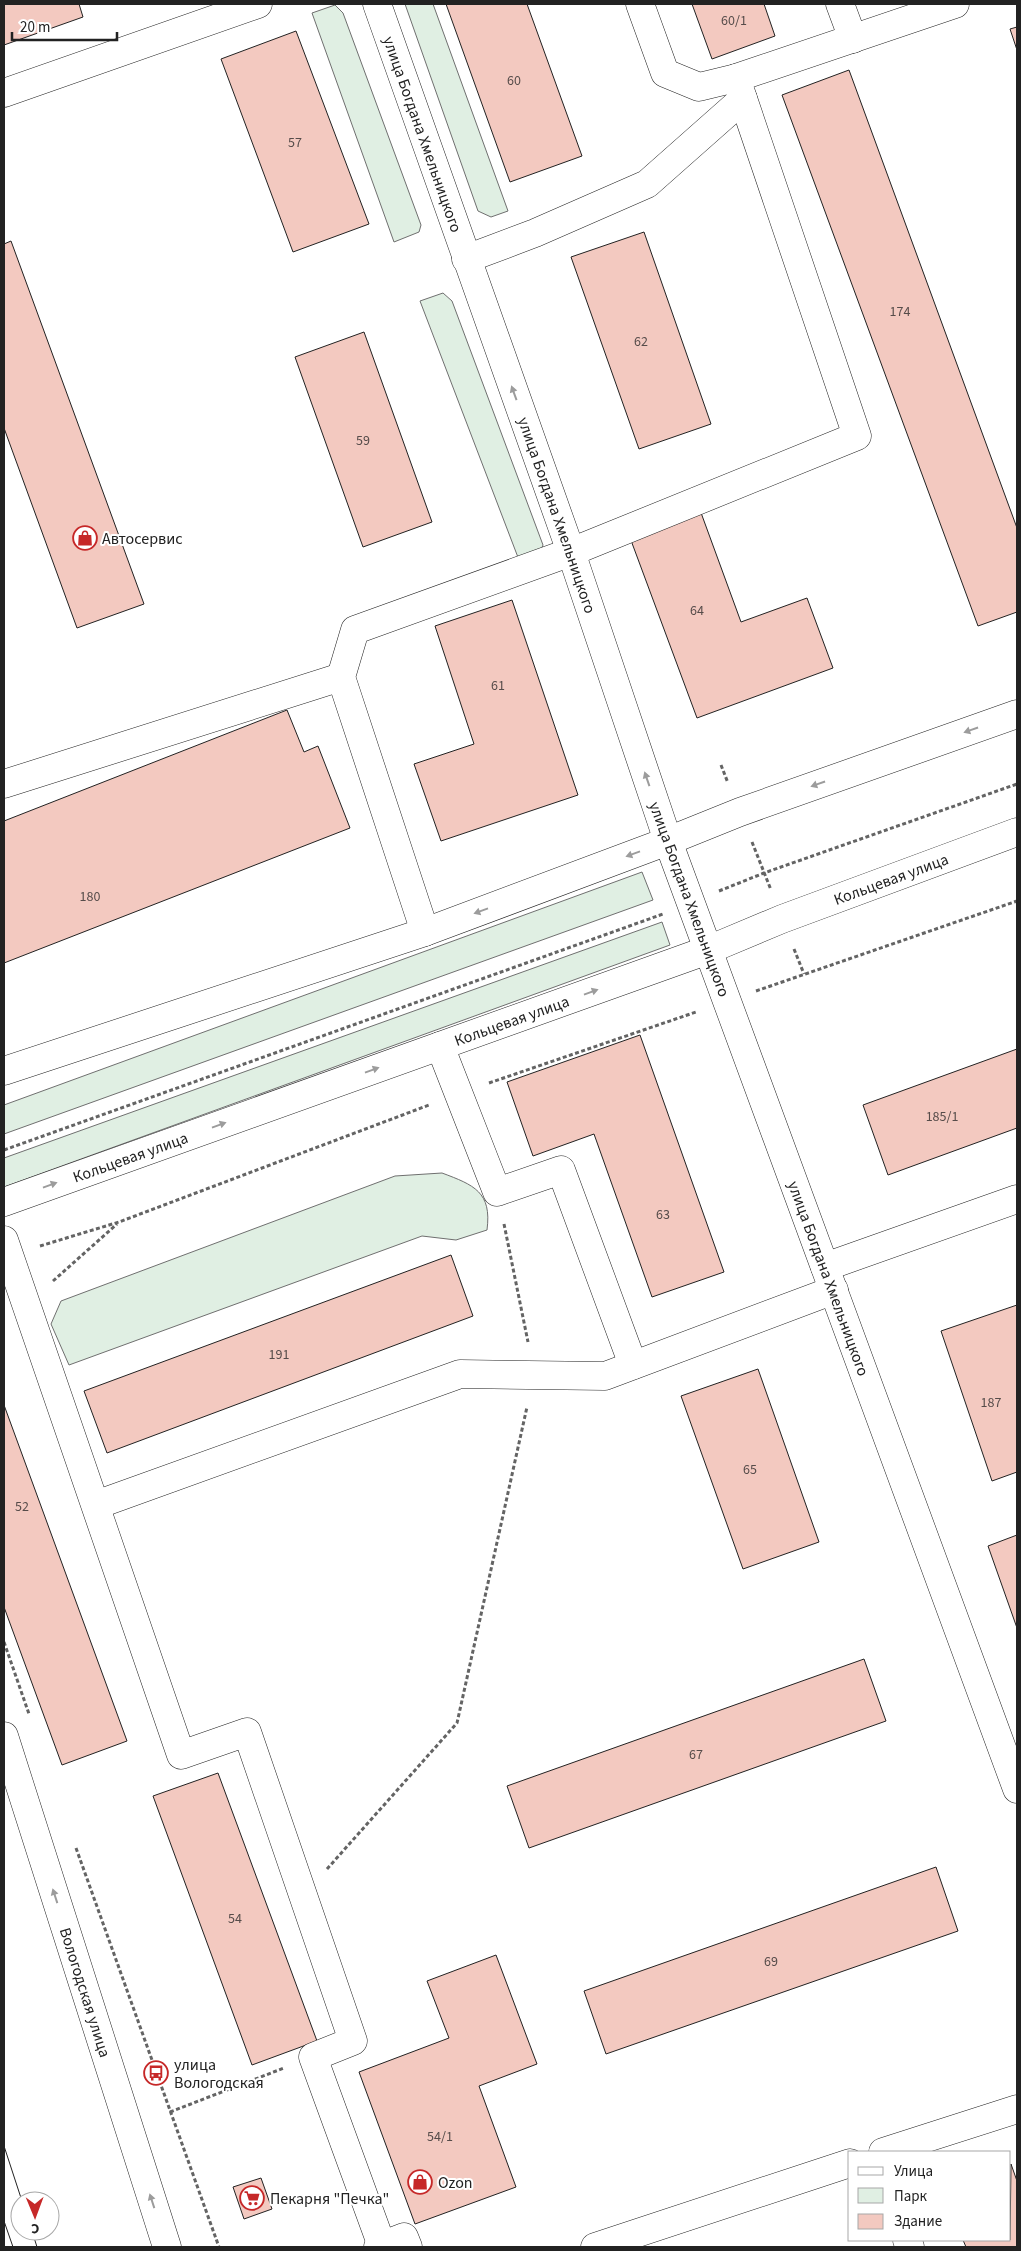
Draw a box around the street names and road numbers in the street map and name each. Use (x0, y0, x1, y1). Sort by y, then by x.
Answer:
street label: улица Богдана Хмельницкого (377, 33, 467, 235)
street label: улица Богдана Хмельницкого (512, 414, 601, 616)
street label: улица Богдана Хмельницкого (643, 799, 735, 1000)
street label: Кольцевая улица (831, 848, 952, 911)
street label: Кольцевая улица (451, 991, 572, 1052)
street label: Кольцевая улица (70, 1127, 191, 1188)
street label: улица Богдана Хмельницкого (782, 1178, 874, 1379)
street label: Вологодская улица (54, 1925, 116, 2060)

